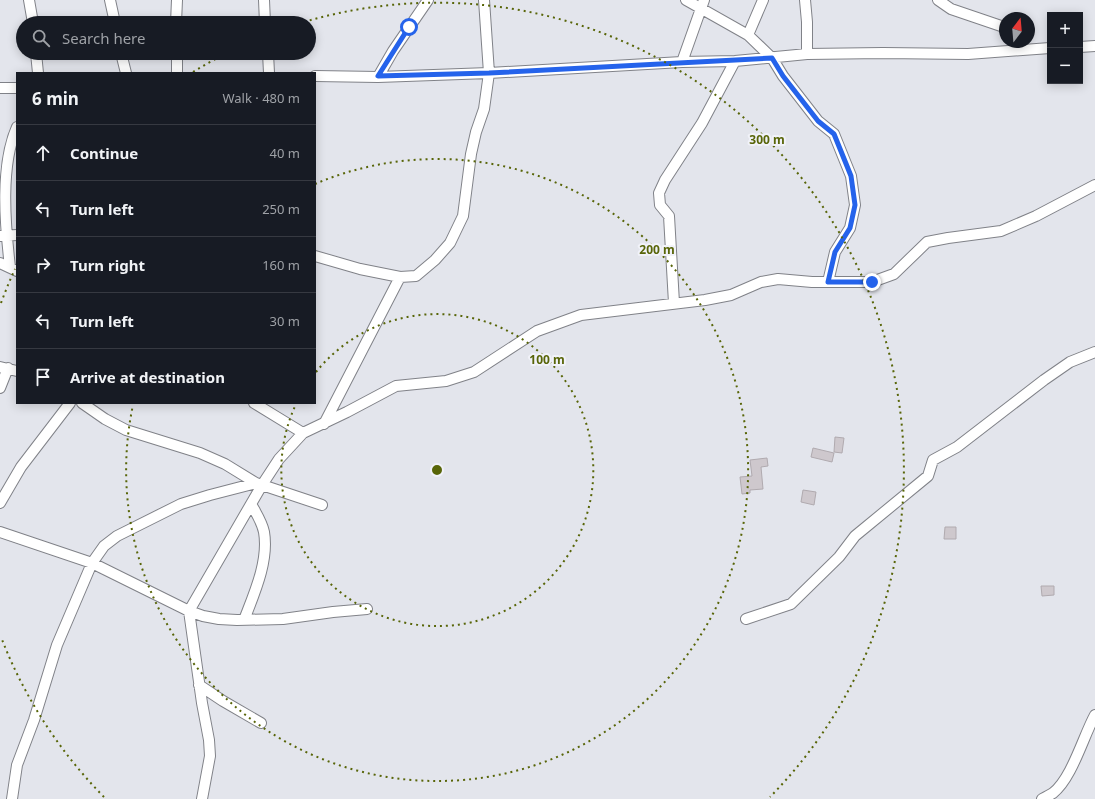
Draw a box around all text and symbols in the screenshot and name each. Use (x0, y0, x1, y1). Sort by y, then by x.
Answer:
north arrow (999, 12, 1035, 48)
map controls (1047, 12, 1083, 84)
button: + (1047, 12, 1083, 48)
search box (16, 16, 316, 60)
route start (400, 18, 418, 36)
icon: search (30, 27, 52, 49)
text: Search here (62, 28, 145, 48)
button: − (1047, 48, 1083, 84)
text: 6 min (32, 87, 79, 110)
text: Walk · 480 m (222, 89, 300, 107)
text: 300 m (749, 131, 785, 148)
icon: ahead (32, 142, 54, 164)
text: Continue (70, 143, 138, 163)
text: 40 m (270, 144, 300, 162)
icon: left (32, 198, 54, 220)
text: Turn left (70, 199, 134, 219)
text: 250 m (262, 200, 300, 218)
text: 200 m (639, 241, 675, 258)
icon: right (32, 254, 54, 276)
text: Turn right (70, 255, 145, 275)
text: 160 m (262, 256, 300, 274)
route end (863, 273, 881, 291)
icon: left (32, 310, 54, 332)
text: Turn left (70, 311, 134, 331)
text: 30 m (270, 312, 300, 330)
text: 100 m (529, 351, 565, 368)
icon: arrive (32, 366, 54, 388)
text: Arrive at destination (70, 367, 225, 387)
centre of rings (430, 463, 444, 477)

